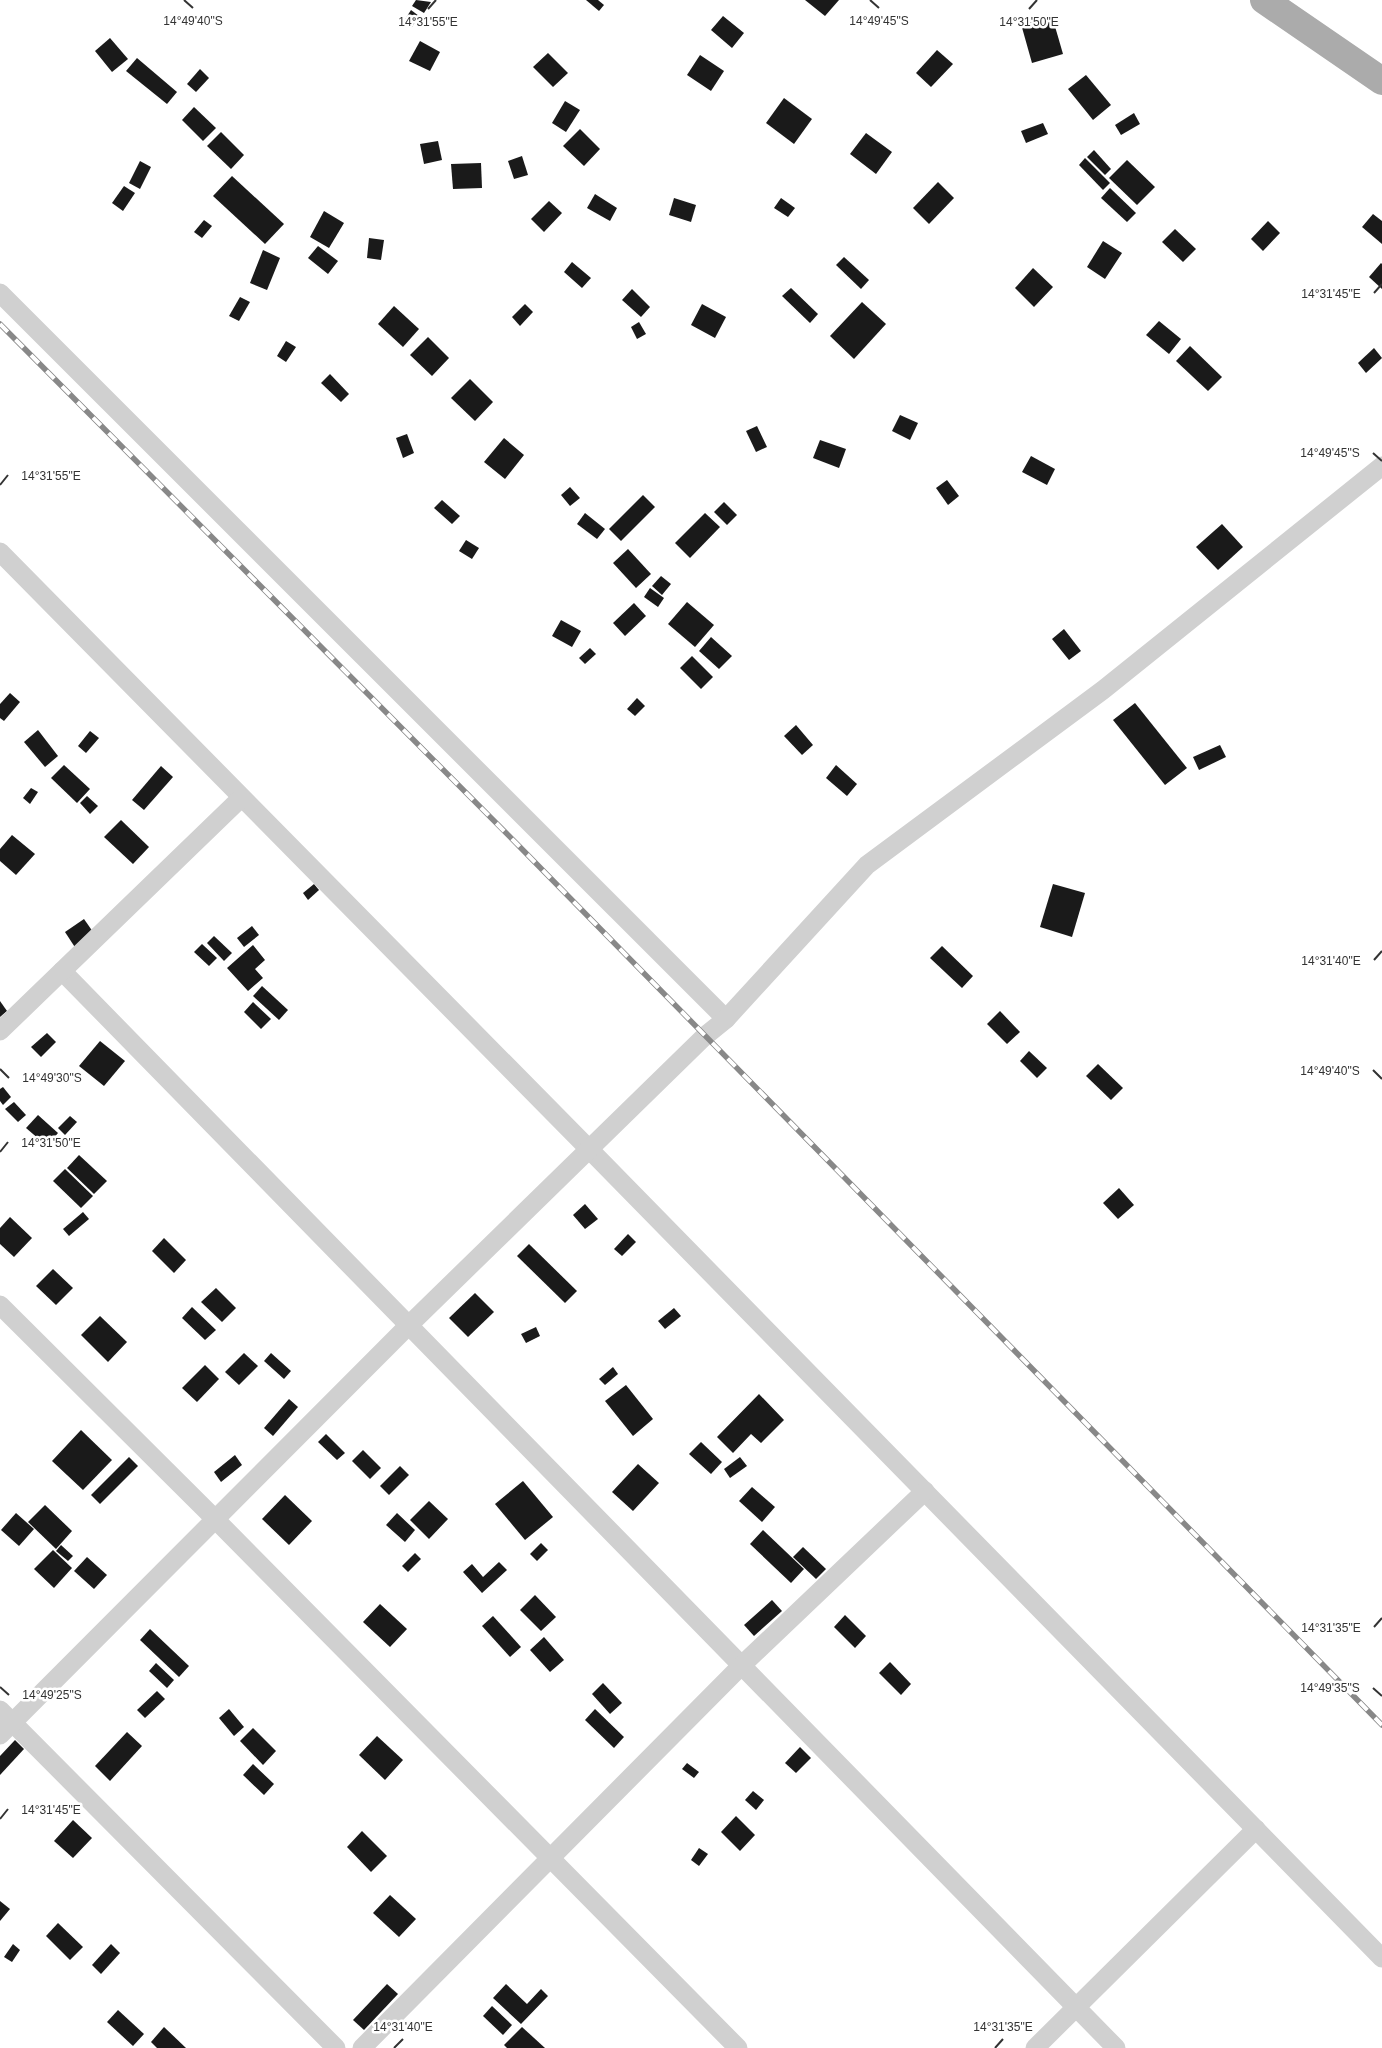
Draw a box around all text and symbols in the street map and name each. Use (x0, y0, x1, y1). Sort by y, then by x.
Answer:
text: 14°49'40"S (163, 14, 223, 28)
text: 14°49'45"S (849, 14, 909, 28)
text: 14°31'55"E (398, 15, 458, 29)
text: 14°31'50"E (999, 15, 1059, 29)
text: 14°31'45"E (1301, 287, 1361, 301)
text: 14°49'45"S (1300, 446, 1360, 460)
text: 14°31'55"E (21, 469, 81, 483)
text: 14°31'40"E (1301, 954, 1361, 968)
text: 14°49'40"S (1300, 1064, 1360, 1078)
text: 14°49'30"S (22, 1071, 82, 1085)
text: 14°31'50"E (21, 1136, 81, 1150)
text: 14°31'35"E (1301, 1621, 1361, 1635)
text: 14°49'35"S (1300, 1681, 1360, 1695)
text: 14°49'25"S (22, 1688, 82, 1702)
text: 14°31'45"E (21, 1803, 81, 1817)
text: 14°31'40"E (373, 2020, 433, 2034)
text: 14°31'35"E (973, 2020, 1033, 2034)

